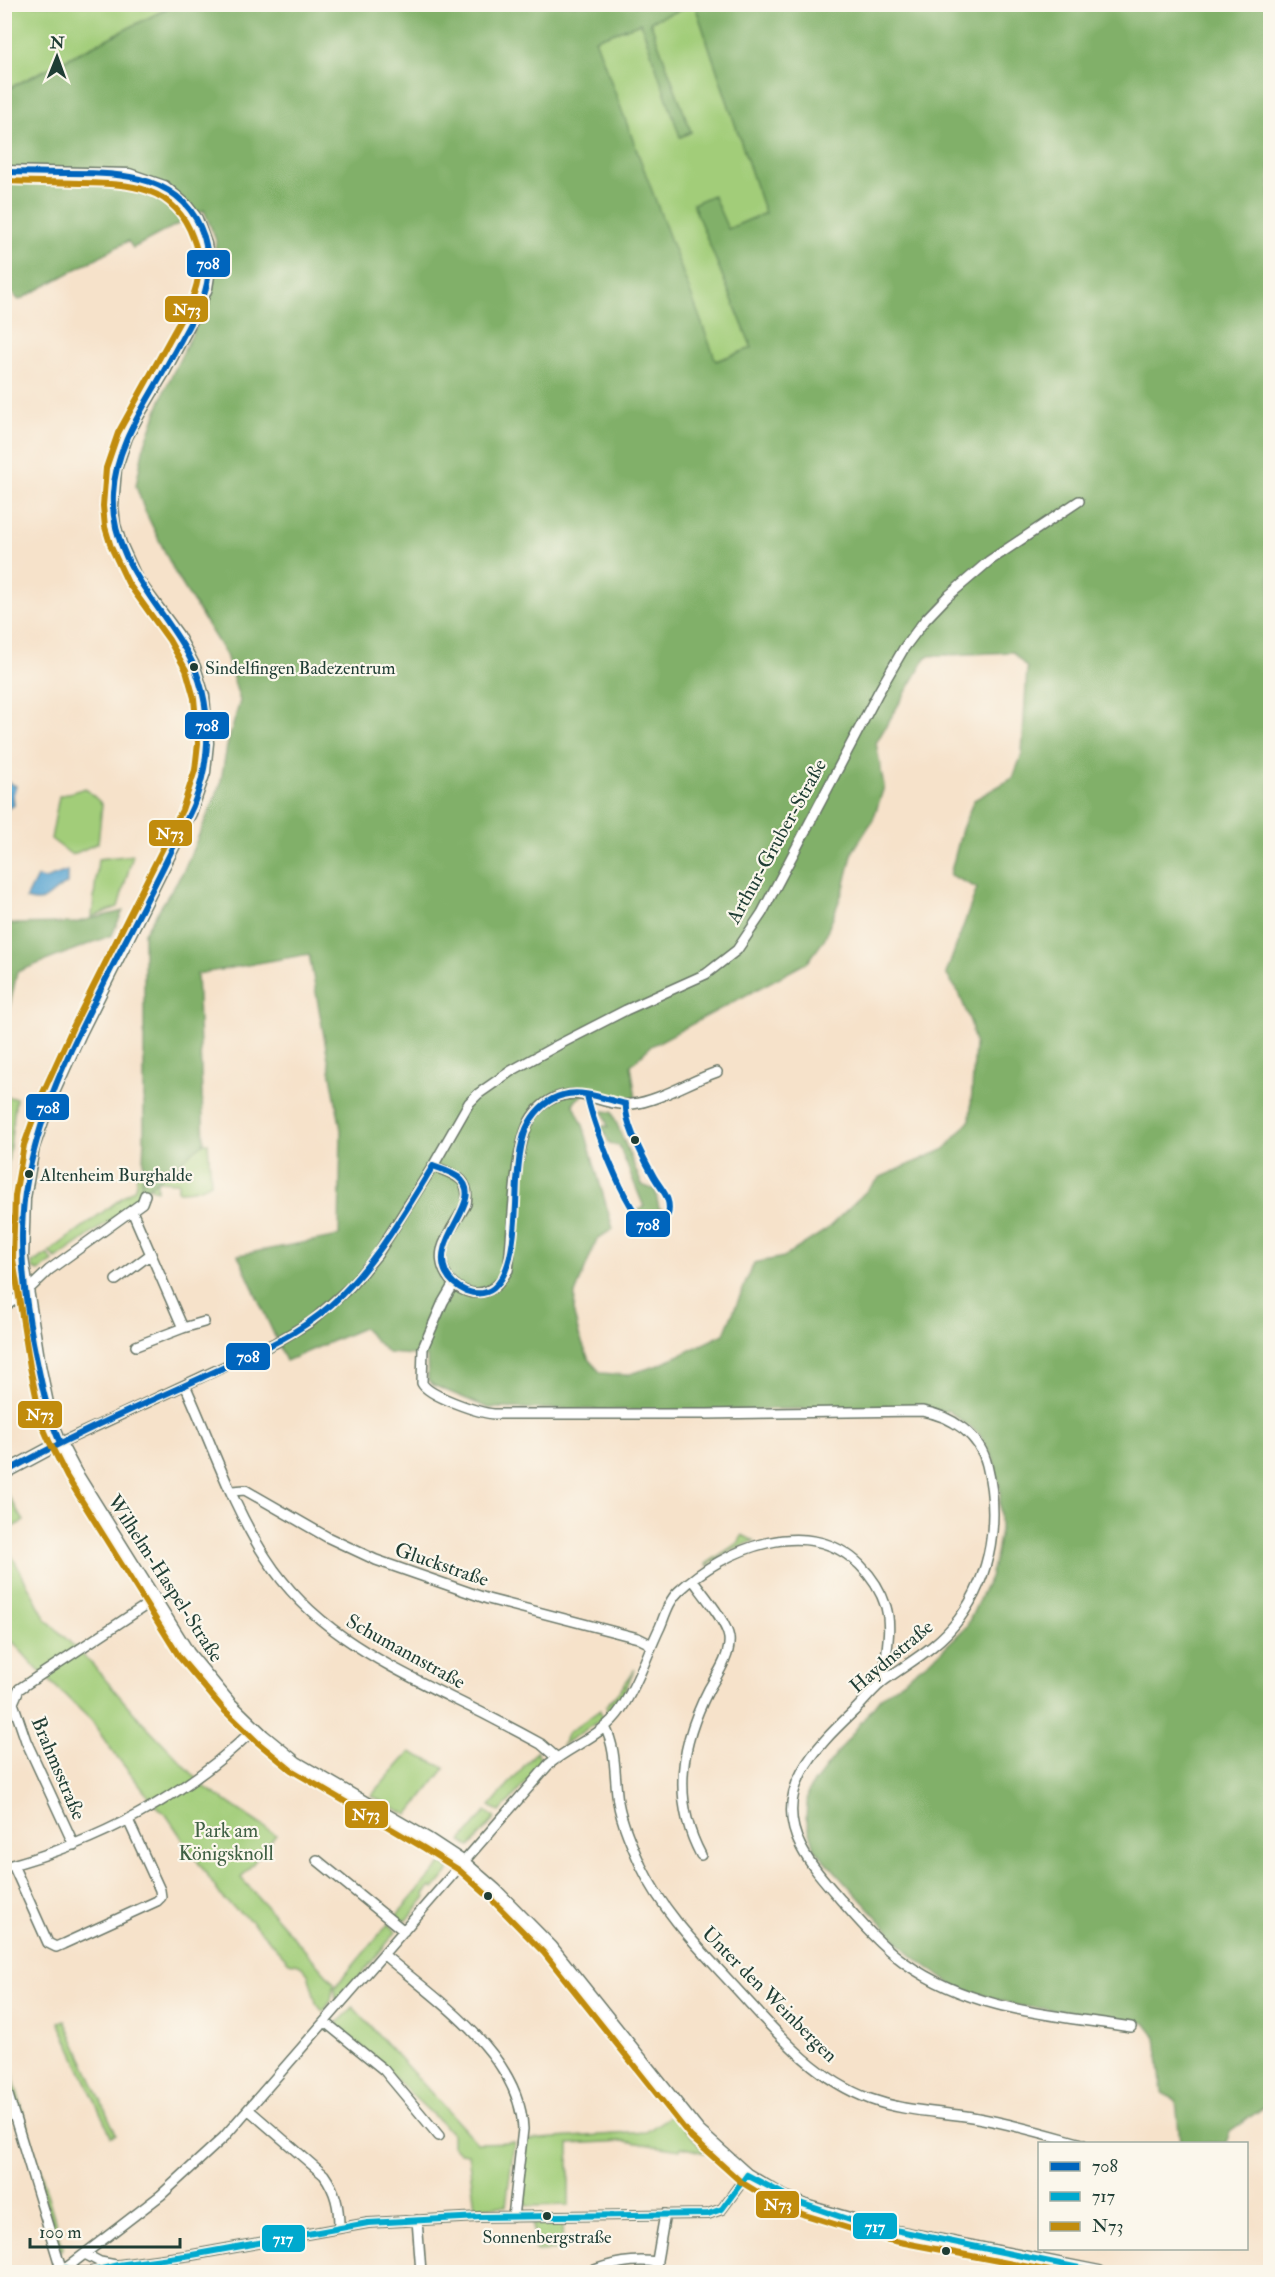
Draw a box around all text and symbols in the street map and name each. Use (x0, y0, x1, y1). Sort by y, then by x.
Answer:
north arrow (27, 27, 87, 87)
text: N (49, 33, 65, 53)
line badge: 708 (186, 249, 231, 278)
text: 708 (196, 254, 220, 274)
line badge: N73 (164, 295, 209, 323)
text: N73 (172, 300, 201, 320)
place label: Sindelfingen Badezentrum (205, 657, 395, 680)
marker: Sindelfingen Badezentrum (188, 661, 200, 673)
line badge: 708 (184, 711, 230, 740)
text: 708 (195, 716, 219, 736)
street label: Arthur-Gruber-Straße (720, 755, 832, 929)
line badge: N73 (148, 819, 193, 847)
text: N73 (155, 824, 184, 844)
line badge: 708 (25, 1093, 70, 1121)
text: 708 (36, 1098, 60, 1118)
unlabelled marker (629, 1134, 641, 1146)
place label: Altenheim Burghalde (39, 1164, 193, 1187)
marker: Altenheim Burghalde (23, 1168, 35, 1180)
line badge: 708 (625, 1210, 671, 1238)
text: 708 (636, 1215, 660, 1235)
line badge: 708 (225, 1342, 271, 1371)
text: 708 (236, 1347, 260, 1367)
line badge: N73 (17, 1400, 63, 1429)
text: N73 (25, 1405, 54, 1425)
street label: Wilhelm-Haspel-Straße (101, 1489, 229, 1667)
street label: Gluckstraße (392, 1537, 492, 1592)
street label: Schumannstraße (342, 1608, 470, 1694)
street label: Haydnstraße (844, 1614, 938, 1699)
street label: Brahmsstraße (26, 1713, 91, 1824)
line badge: N73 (344, 1800, 389, 1829)
text: N73 (351, 1805, 380, 1825)
park label: Park am Königsknoll (178, 1818, 274, 1866)
unlabelled marker (482, 1890, 494, 1902)
street label: Unter den Weinbergen (696, 1921, 843, 2068)
legend (1038, 2142, 1248, 2250)
text: 708 (1092, 2155, 1118, 2178)
text: 717 (1092, 2185, 1115, 2208)
line badge: N73 (755, 2190, 800, 2219)
text: N73 (763, 2195, 792, 2215)
marker: Sonnenbergstraße (541, 2210, 553, 2222)
scale bar (30, 2211, 180, 2249)
line badge: 717 (852, 2212, 898, 2240)
text: N73 (1092, 2215, 1123, 2238)
text: 717 (865, 2217, 886, 2237)
text: 100 m (39, 2221, 82, 2244)
line badge: 717 (261, 2224, 306, 2253)
place label: Sonnenbergstraße (482, 2226, 612, 2249)
text: 717 (273, 2229, 294, 2249)
unlabelled marker (940, 2245, 952, 2257)

